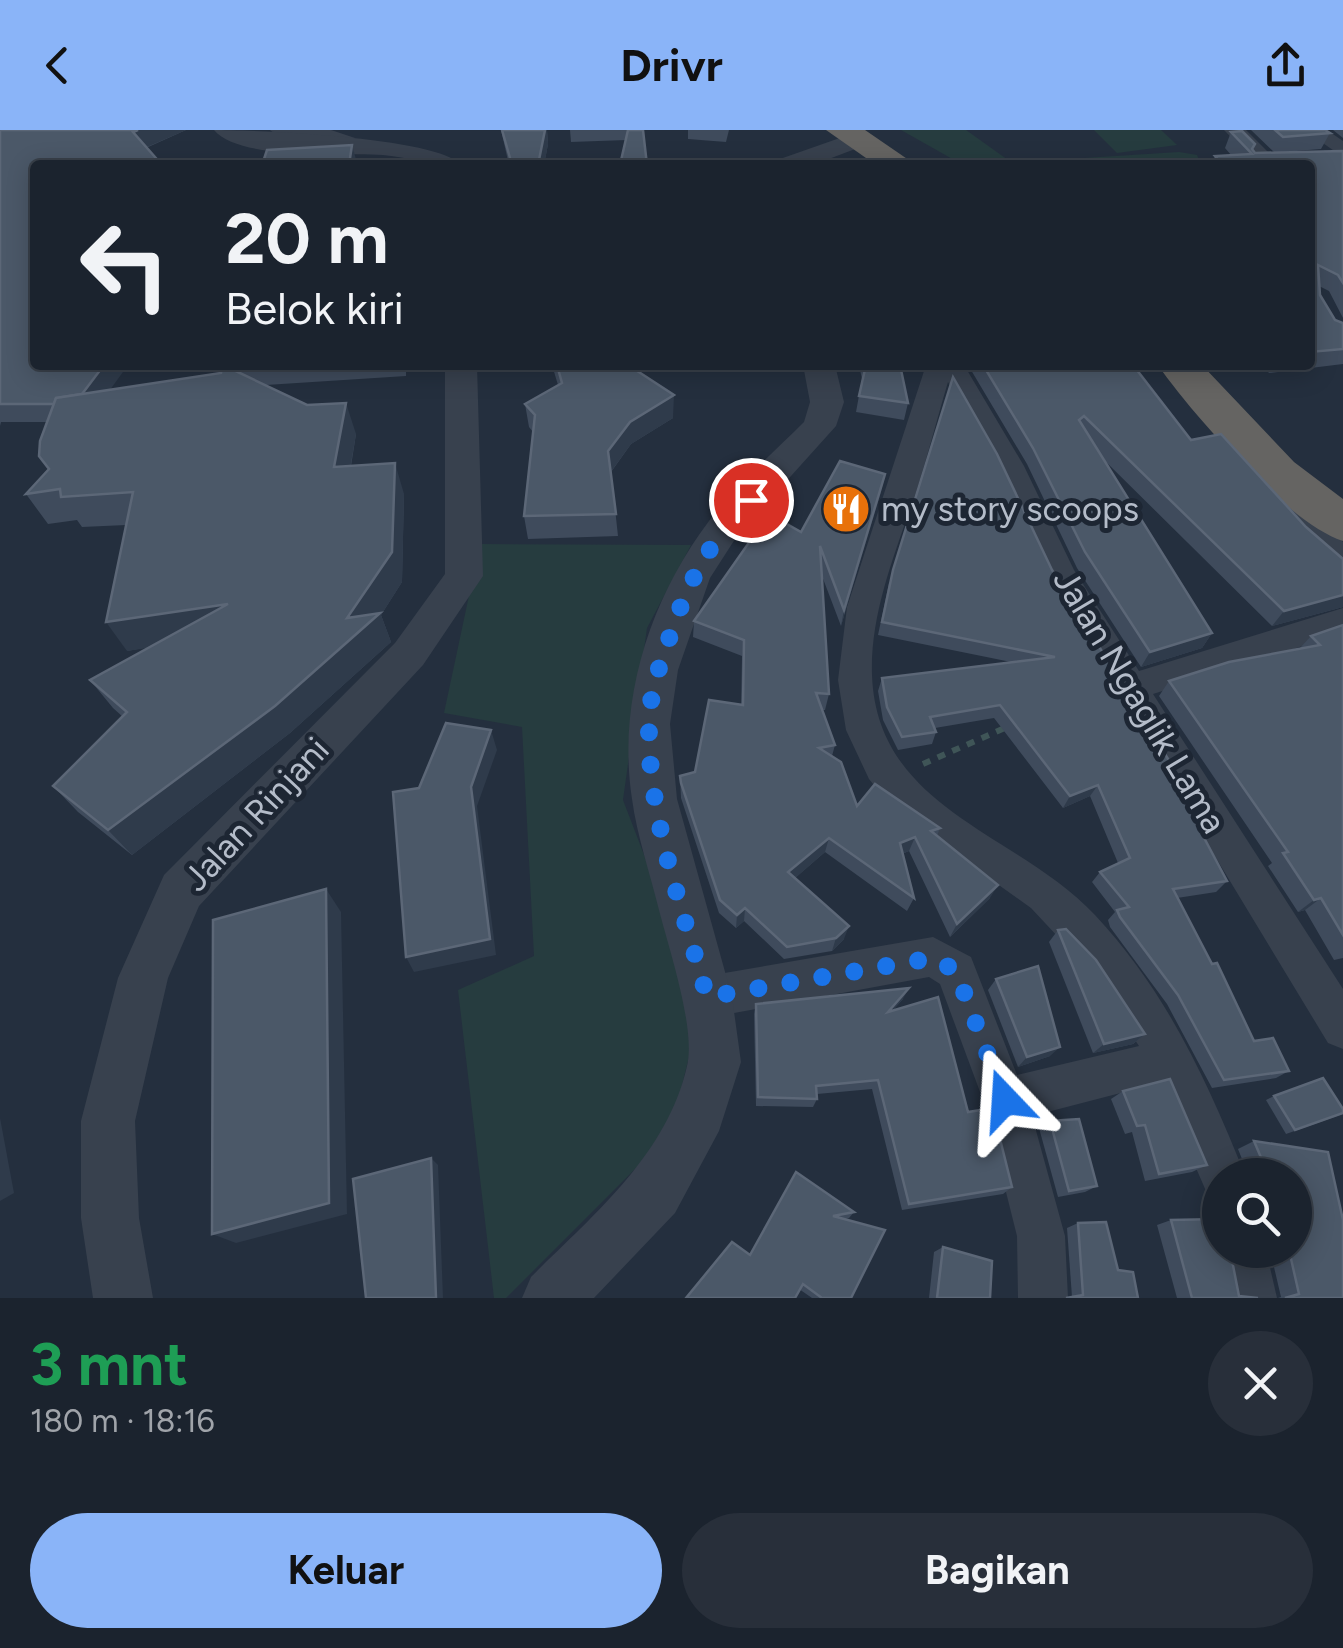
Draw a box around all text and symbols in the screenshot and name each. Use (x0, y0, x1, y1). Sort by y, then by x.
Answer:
icon: back (30, 38, 85, 93)
text: Drivr (620, 38, 723, 92)
icon: share (1258, 38, 1313, 93)
text: 20 m (225, 196, 389, 281)
icon: left (60, 200, 190, 330)
text: Belok kiri (225, 281, 404, 335)
pin (709, 458, 794, 543)
icon: arrive (724, 473, 779, 528)
restaurant icon: my story scoops (820, 483, 872, 535)
place label: my story scoops (881, 488, 1139, 530)
street label: Jalan Ngaglik Lama (1045, 561, 1235, 841)
street label: Jalan Rinjani (174, 729, 338, 899)
position arrow (953, 1048, 1057, 1152)
map controls (1202, 1158, 1312, 1268)
button: search (1202, 1158, 1312, 1268)
text: 3 mnt (30, 1328, 188, 1400)
button: close (1208, 1331, 1313, 1436)
text: 180 m · 18:16 (30, 1402, 215, 1440)
button: Keluar (30, 1513, 662, 1628)
button: Bagikan (682, 1513, 1313, 1628)

